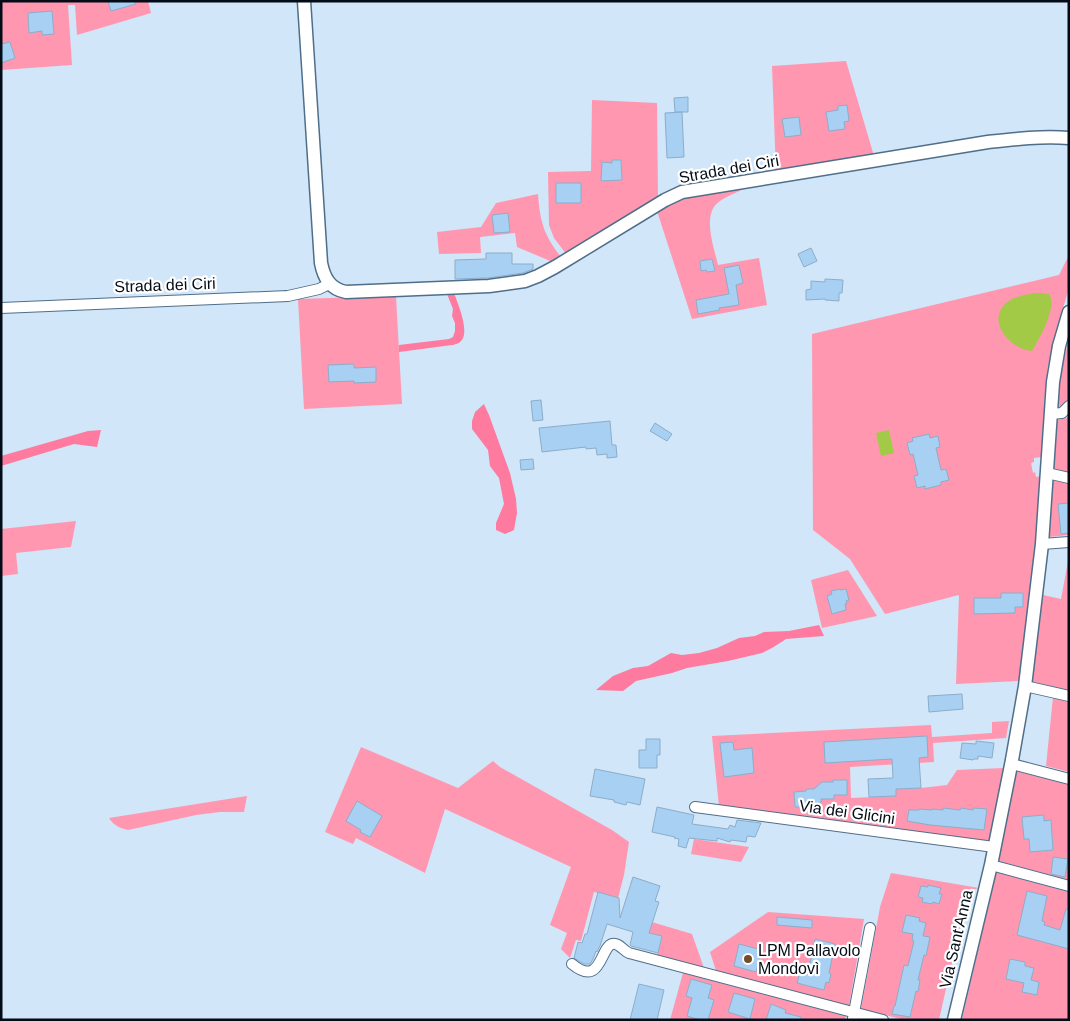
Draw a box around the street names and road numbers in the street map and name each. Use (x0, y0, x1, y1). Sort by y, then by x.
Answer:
street label: Strada dei Ciri (678, 152, 780, 186)
street label: Strada dei Ciri (114, 275, 216, 295)
street label: Via dei Glicini (798, 797, 896, 827)
street label: Via Sant'Anna (936, 888, 976, 990)

